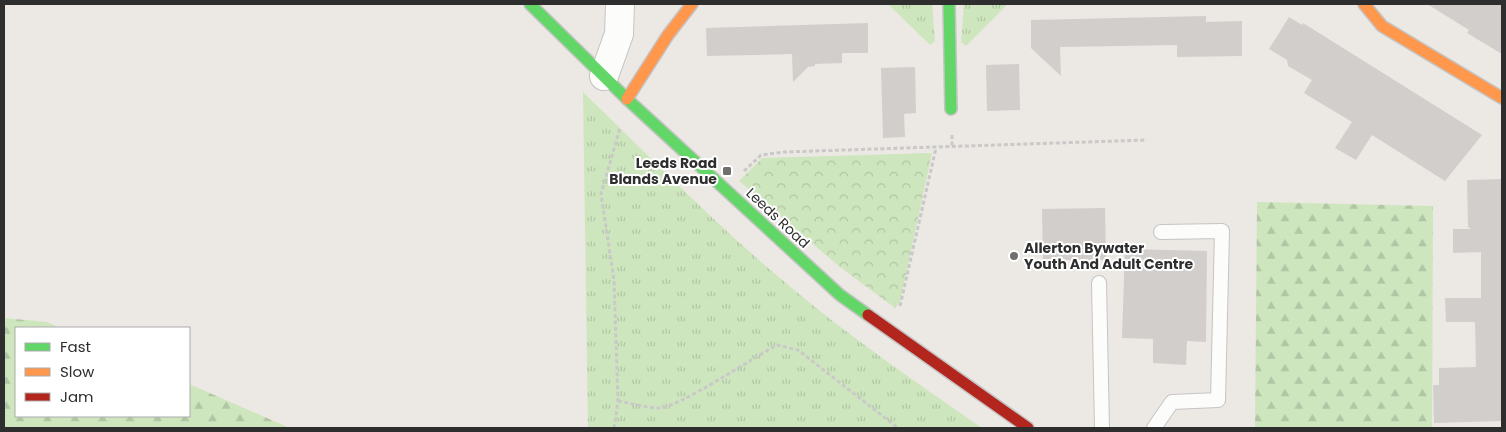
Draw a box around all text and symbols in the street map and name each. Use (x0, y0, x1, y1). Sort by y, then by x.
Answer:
place label: Leeds Road Blands Avenue (609, 153, 717, 189)
marker: Leeds Road Blands Avenue (721, 165, 733, 177)
street label: Leeds Road (742, 183, 814, 253)
place label: Allerton Bywater Youth And Adult Centre (1024, 238, 1194, 274)
marker: Allerton Bywater Youth And Adult Centre (1008, 250, 1020, 262)
legend (15, 327, 190, 417)
text: Fast (60, 336, 91, 357)
text: Slow (60, 361, 95, 382)
text: Jam (60, 386, 94, 407)

